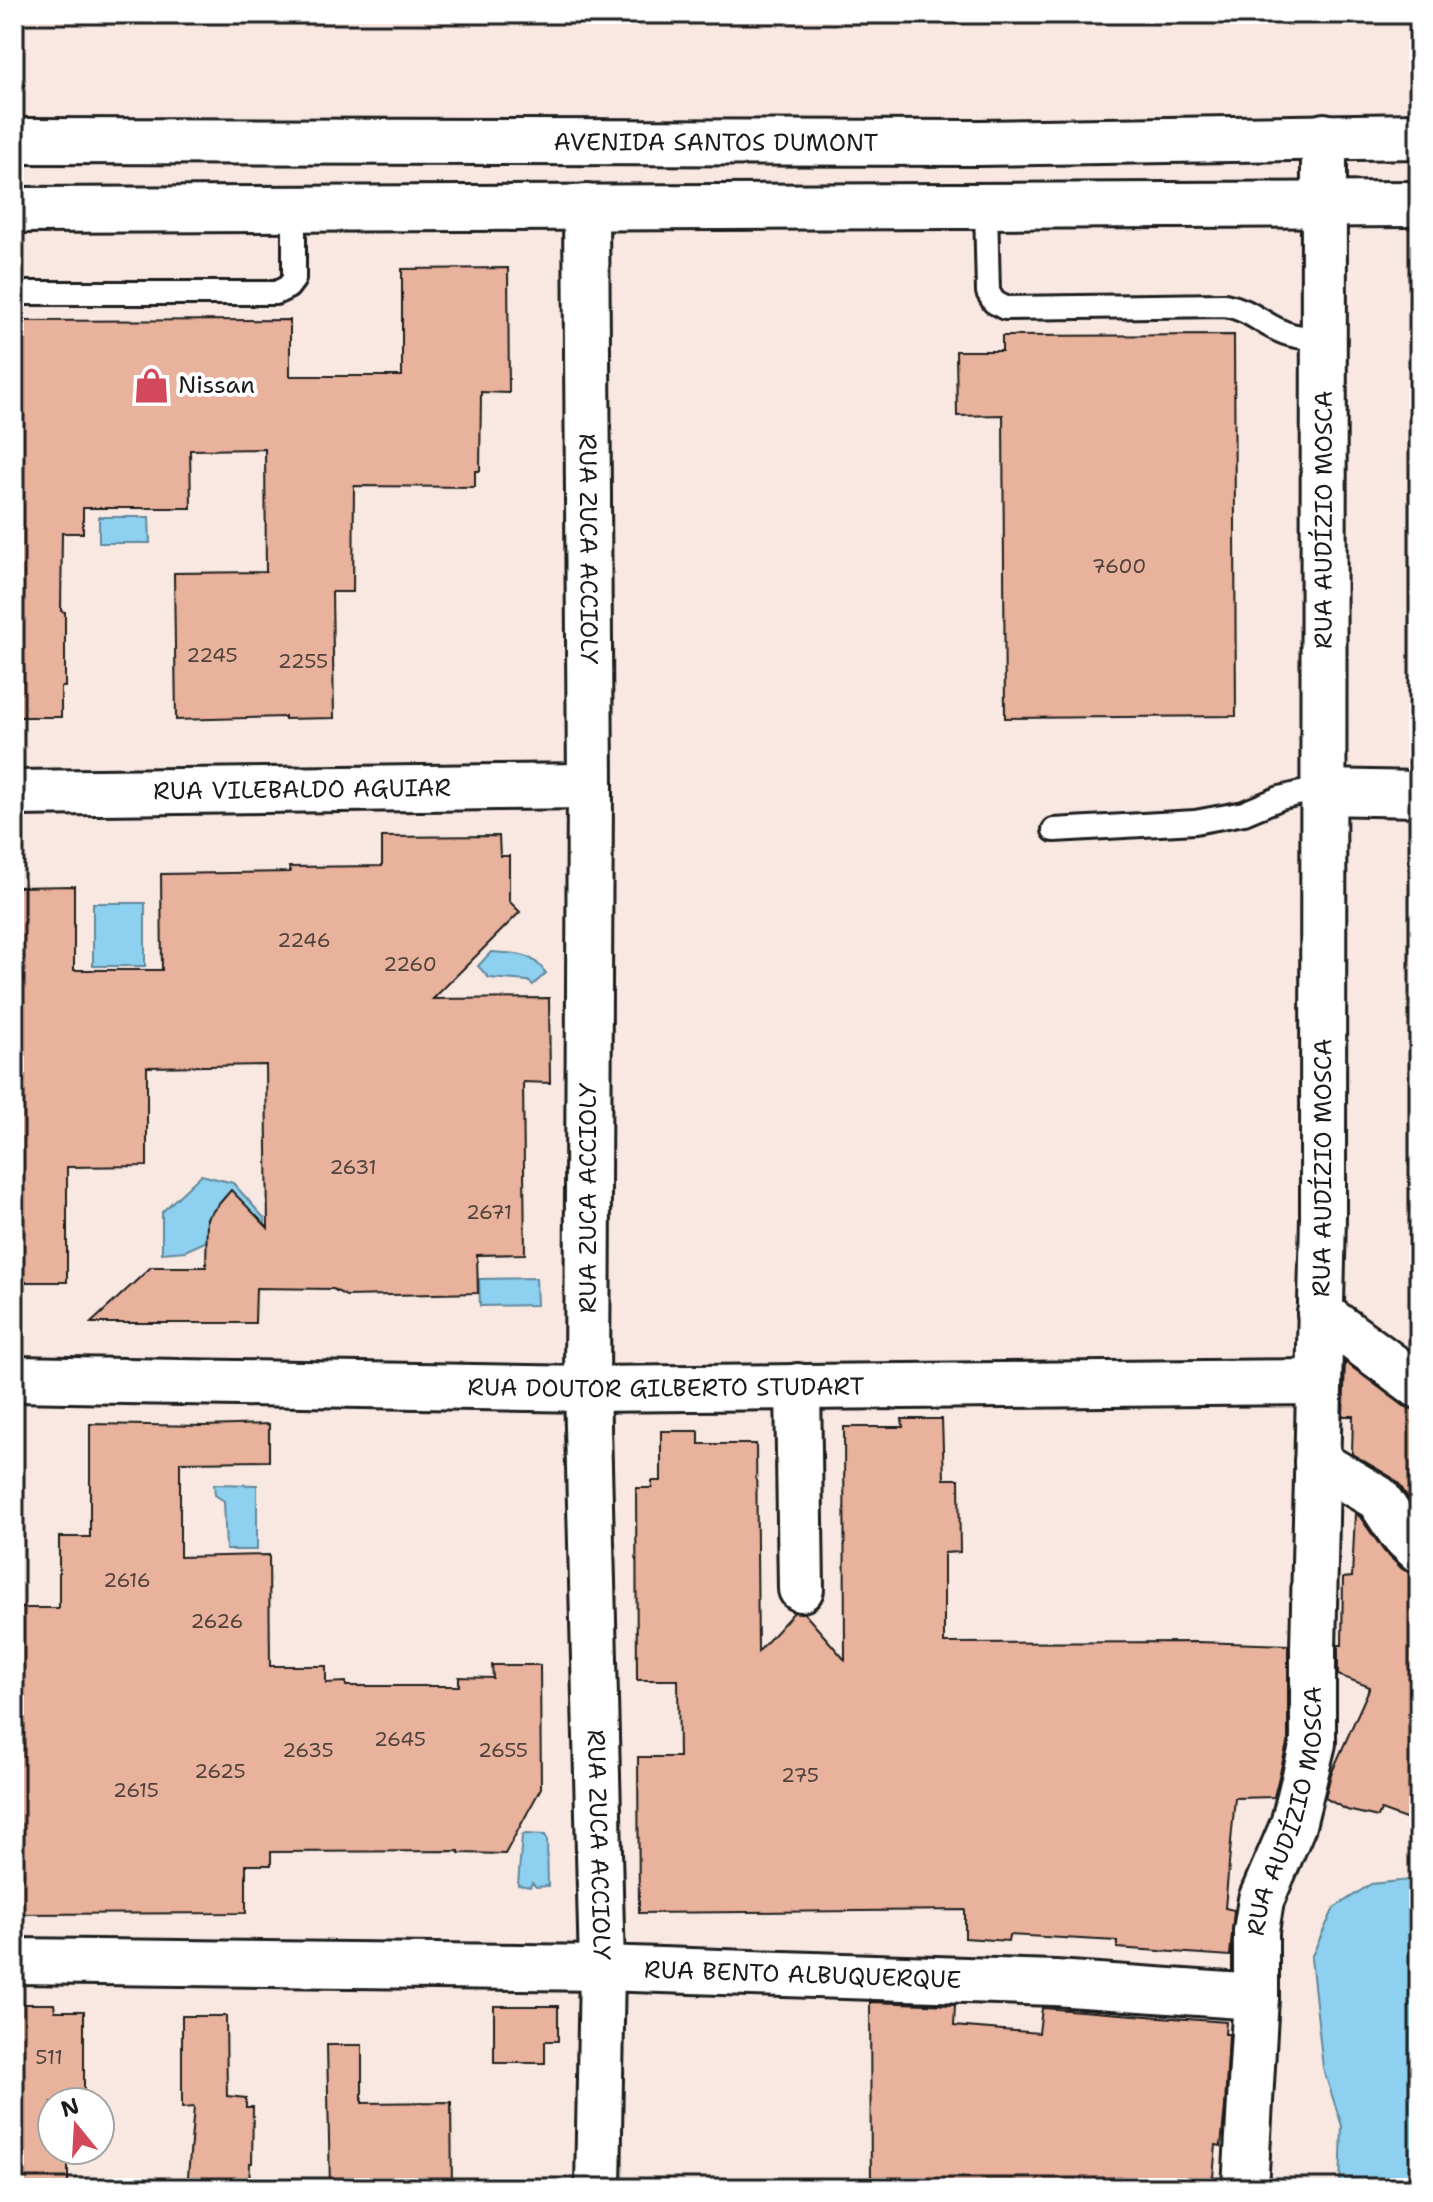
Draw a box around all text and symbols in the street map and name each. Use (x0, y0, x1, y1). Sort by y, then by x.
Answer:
street label: AVENIDA SANTOS DUMONT (554, 126, 879, 159)
shop icon: Nissan (133, 366, 171, 404)
place label: Nissan (178, 369, 255, 401)
street label: RUA AUDÍZIO MOSCA (1308, 391, 1340, 649)
street label: RUA ZUCA ACCIOLY (572, 433, 605, 665)
house number: 7600 (1092, 553, 1146, 579)
house number: 2245 (186, 642, 238, 668)
house number: 2255 (278, 648, 328, 674)
street label: RUA VILEBALDO AGUIAR (153, 772, 451, 807)
house number: 2246 (277, 927, 331, 953)
house number: 2260 (383, 951, 437, 977)
street label: RUA AUDÍZIO MOSCA (1305, 1039, 1339, 1297)
street label: RUA ZUCA ACCIOLY (572, 1082, 604, 1313)
house number: 2631 (329, 1154, 377, 1180)
house number: 2671 (466, 1199, 512, 1225)
street label: RUA DOUTOR GILBERTO STUDART (467, 1370, 865, 1405)
house number: 2616 (103, 1567, 151, 1593)
house number: 2626 (191, 1608, 243, 1634)
street label: RUA AUDÍZIO MOSCA (1239, 1686, 1329, 1938)
house number: 2645 (374, 1726, 426, 1752)
street label: RUA ZUCA ACCIOLY (580, 1729, 618, 1961)
house number: 2635 (282, 1737, 334, 1763)
house number: 2655 (478, 1737, 528, 1763)
house number: 2625 (194, 1758, 246, 1784)
house number: 275 (781, 1762, 819, 1788)
house number: 2615 (113, 1777, 159, 1803)
street label: RUA BENTO ALBUQUERQUE (643, 1953, 962, 1996)
house number: 511 (35, 2044, 63, 2070)
north arrow (36, 2086, 116, 2166)
text: N (57, 2091, 83, 2124)

